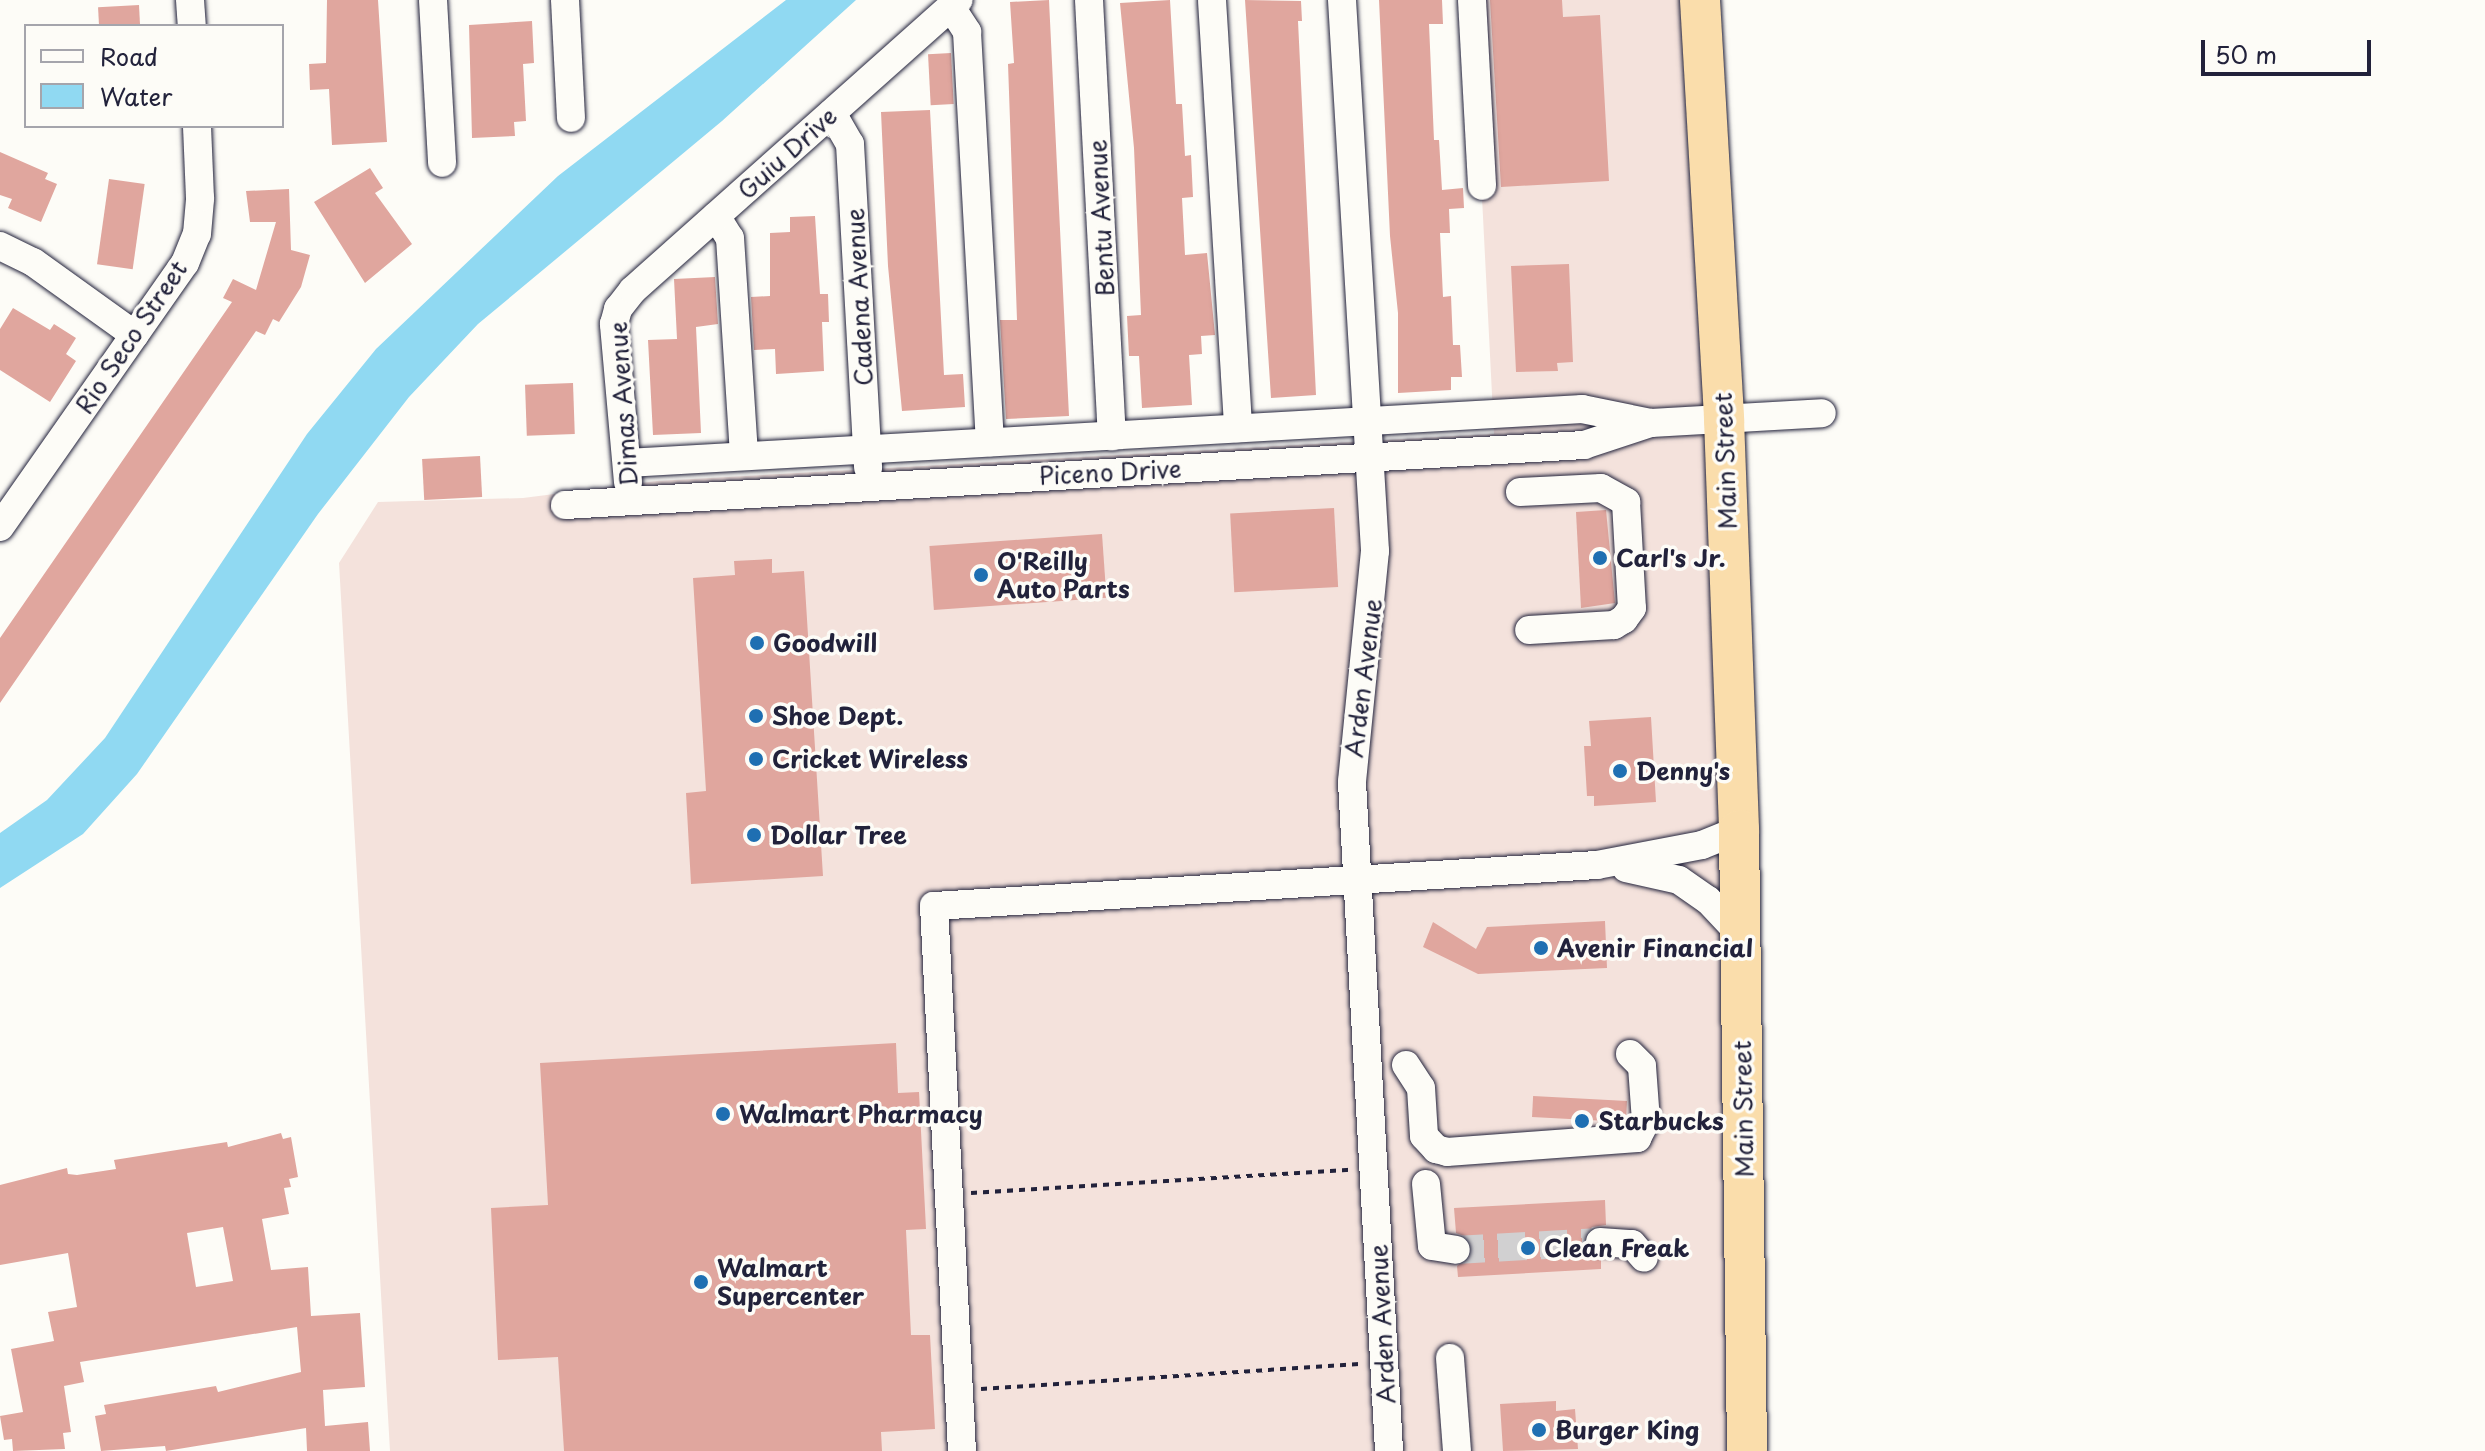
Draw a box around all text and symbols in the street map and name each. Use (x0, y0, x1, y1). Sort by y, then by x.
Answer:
legend (24, 24, 284, 128)
scale bar (2205, 24, 2375, 74)
text: 50 m (2215, 36, 2277, 72)
text: Road (100, 38, 158, 74)
text: Water (100, 78, 172, 114)
street label: Guiu Drive (732, 101, 842, 205)
street label: Bentu Avenue (1083, 139, 1119, 297)
street label: Cadena Avenue (840, 208, 878, 386)
street label: Rio Seco Street (69, 255, 193, 419)
street label: Dimas Avenue (603, 321, 643, 487)
street label: Main Street (1708, 392, 1742, 530)
street label: Piceno Drive (1038, 454, 1182, 490)
place label: Carl's Jr. (1616, 544, 1726, 572)
place label: O'Reilly Auto Parts (997, 547, 1131, 603)
marker: Carl's Jr. (1591, 549, 1609, 567)
marker: O'Reilly Auto Parts (972, 566, 990, 584)
street label: Arden Avenue (1339, 596, 1387, 760)
place label: Goodwill (773, 629, 877, 657)
marker: Goodwill (748, 634, 766, 652)
place label: Shoe Dept. (772, 702, 904, 730)
marker: Shoe Dept. (747, 707, 765, 725)
place label: Cricket Wireless (772, 745, 971, 773)
marker: Cricket Wireless (747, 750, 765, 768)
place label: Denny's (1636, 757, 1730, 785)
marker: Denny's (1611, 762, 1629, 780)
place label: Dollar Tree (770, 821, 907, 849)
marker: Dollar Tree (745, 826, 763, 844)
place label: Avenir Financial (1557, 934, 1755, 962)
marker: Avenir Financial (1532, 939, 1550, 957)
street label: Main Street (1727, 1040, 1759, 1178)
place label: Walmart Pharmacy (739, 1100, 983, 1128)
marker: Walmart Pharmacy (714, 1105, 732, 1123)
place label: Starbucks (1598, 1107, 1724, 1135)
marker: Starbucks (1573, 1112, 1591, 1130)
place label: Clean Freak (1544, 1234, 1690, 1262)
marker: Clean Freak (1519, 1239, 1537, 1257)
street label: Arden Avenue (1363, 1243, 1401, 1405)
place label: Walmart Supercenter (717, 1254, 864, 1310)
marker: Walmart Supercenter (692, 1273, 710, 1291)
place label: Burger King (1555, 1416, 1699, 1444)
marker: Burger King (1530, 1421, 1548, 1439)

